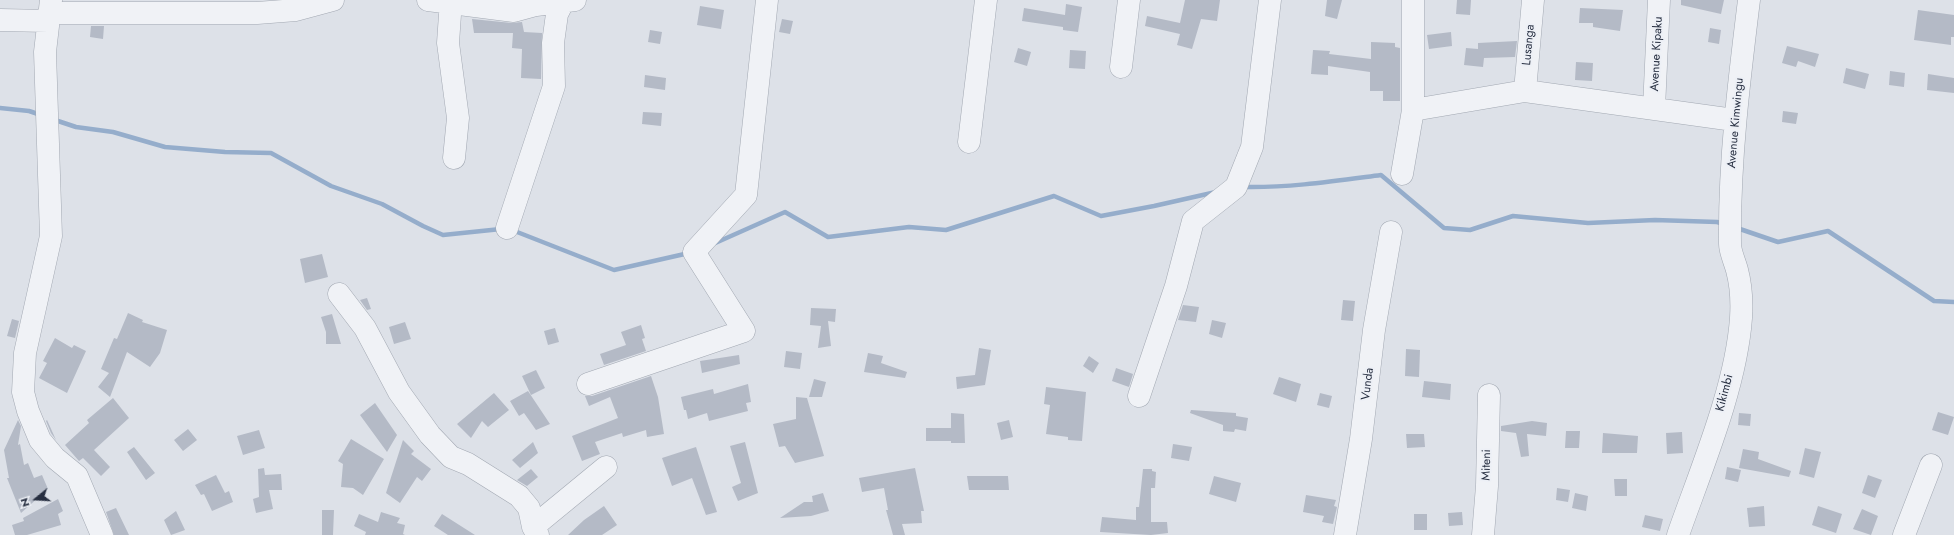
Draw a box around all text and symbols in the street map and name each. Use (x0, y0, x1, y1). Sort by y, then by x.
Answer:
street label: Avenue Kipaku (1648, 16, 1666, 92)
street label: Lusanga (1520, 24, 1538, 66)
street label: Avenue Kimwingu (1725, 77, 1747, 169)
street label: Vunda (1359, 367, 1377, 401)
street label: Kikimbi (1713, 373, 1737, 413)
street label: Miteni (1480, 449, 1494, 481)
north arrow (16, 479, 56, 519)
text: N (16, 496, 34, 509)

